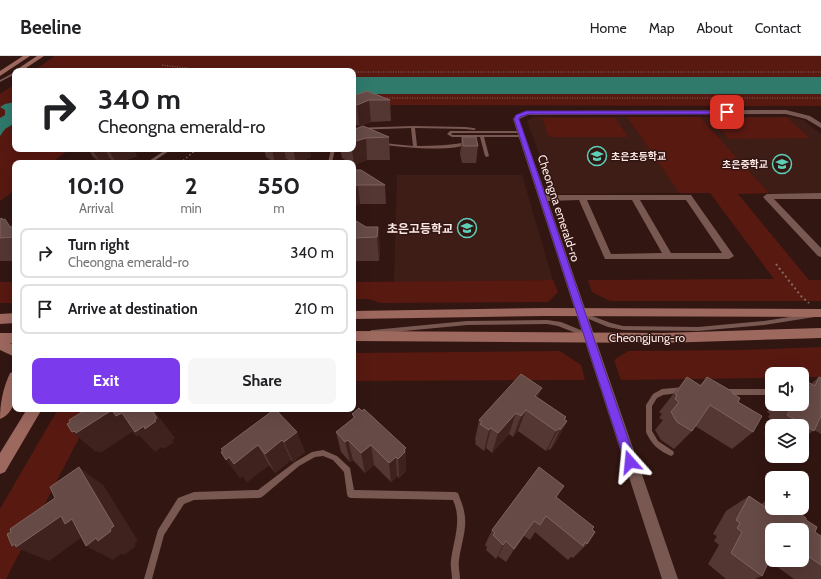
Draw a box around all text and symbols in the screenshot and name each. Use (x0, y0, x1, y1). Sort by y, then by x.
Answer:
text: Beeline (20, 16, 81, 39)
text: Home (590, 19, 627, 37)
text: Map (649, 19, 674, 37)
text: About (696, 19, 733, 37)
text: Contact (755, 19, 801, 37)
text: 340 m (98, 82, 181, 116)
icon: right (32, 84, 84, 136)
pin (710, 95, 744, 129)
icon: arrive (716, 101, 738, 123)
text: Cheongna emerald-ro (98, 116, 265, 138)
school or university icon: 초은초등학교 (586, 145, 608, 167)
place label: 초은초등학교 (611, 150, 666, 163)
street label: Cheongna emerald-ro (535, 153, 583, 264)
school or university icon: 초은중학교 (771, 153, 793, 175)
place label: 초은중학교 (722, 158, 768, 171)
text: 10:10 (68, 171, 125, 200)
text: 2 (185, 171, 197, 200)
text: 550 (258, 171, 300, 200)
text: Arrival (79, 200, 113, 216)
text: min (180, 200, 202, 216)
text: m (273, 200, 285, 216)
school or university icon: 초은고등학교 (456, 217, 478, 239)
place label: 초은고등학교 (387, 221, 453, 236)
text: Turn right (68, 236, 129, 254)
icon: right (34, 242, 56, 264)
text: 340 m (290, 244, 334, 262)
text: Cheongna emerald-ro (68, 254, 189, 270)
icon: arrive (34, 298, 56, 320)
text: Arrive at destination (68, 300, 198, 318)
text: 210 m (294, 300, 334, 318)
street label: Cheongjung-ro (609, 330, 686, 345)
button: Exit (32, 358, 180, 404)
button: Share (188, 358, 336, 404)
map controls (765, 367, 809, 567)
button: sound (765, 367, 809, 411)
button: layers (765, 419, 809, 463)
position arrow (609, 441, 651, 483)
button: + (765, 471, 809, 515)
button: − (765, 523, 809, 567)

